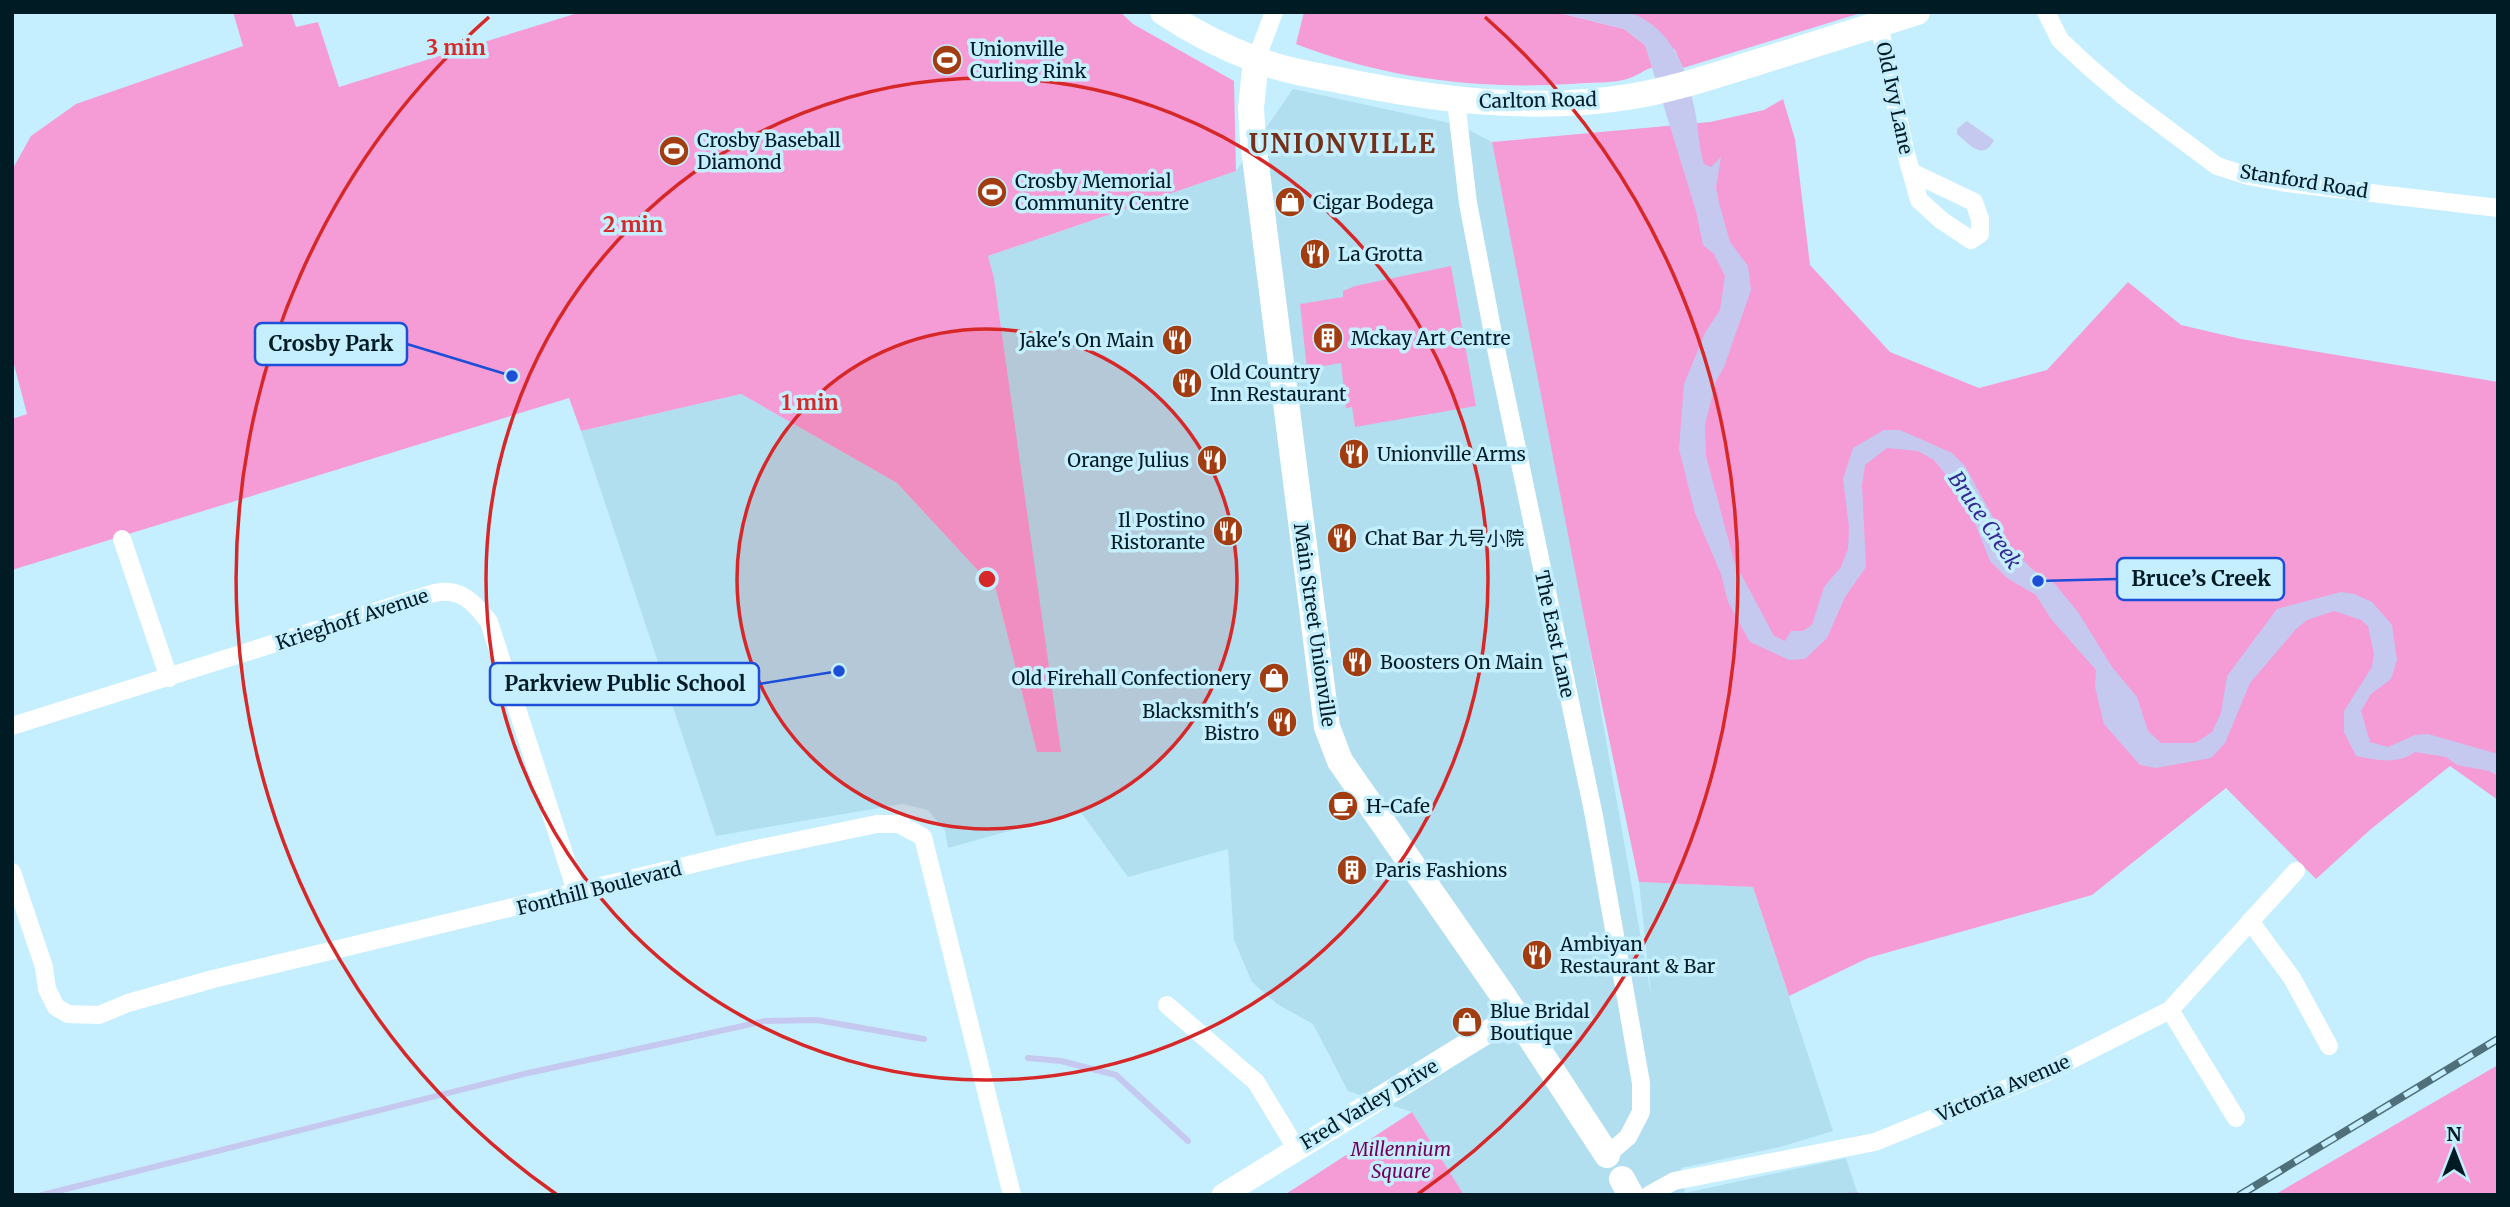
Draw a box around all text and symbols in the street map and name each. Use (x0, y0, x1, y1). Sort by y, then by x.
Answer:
text: 3 min (426, 34, 486, 61)
place label: Unionville Curling Rink (970, 37, 1086, 83)
street label: Old Ivy Lane (1871, 40, 1919, 156)
sports icon: Unionville Curling Rink (930, 43, 964, 77)
street label: Carlton Road (1479, 87, 1597, 113)
district label: UNIONVILLE (1249, 127, 1437, 160)
place label: Crosby Baseball Diamond (697, 128, 841, 174)
sports icon: Crosby Baseball Diamond (657, 134, 691, 168)
street label: Stanford Road (2238, 159, 2370, 203)
place label: Crosby Memorial Community Centre (1015, 169, 1189, 215)
sports icon: Crosby Memorial Community Centre (975, 175, 1009, 209)
shop icon: Cigar Bodega (1273, 185, 1307, 219)
place label: Cigar Bodega (1313, 190, 1434, 214)
text: 2 min (603, 211, 663, 238)
restaurant icon: La Grotta (1298, 237, 1332, 271)
place label: La Grotta (1338, 242, 1423, 266)
building icon: Mckay Art Centre (1311, 321, 1345, 355)
callout: Crosby Park (255, 323, 407, 365)
restaurant icon: Jake's On Main (1160, 323, 1194, 357)
place label: Mckay Art Centre (1351, 326, 1510, 350)
place label: Jake's On Main (1018, 328, 1154, 352)
text: Crosby Park (269, 330, 394, 357)
place label: Old Country Inn Restaurant (1210, 360, 1347, 406)
restaurant icon: Old Country Inn Restaurant (1170, 366, 1204, 400)
text: 1 min (781, 389, 839, 416)
restaurant icon: Unionville Arms (1337, 437, 1371, 471)
place label: Unionville Arms (1377, 442, 1526, 466)
restaurant icon: Orange Julius (1195, 443, 1229, 477)
place label: Orange Julius (1067, 448, 1189, 472)
water label: Bruce Creek (1943, 466, 2028, 574)
place label: Il Postino Ristorante (1110, 508, 1205, 554)
restaurant icon: Il Postino Ristorante (1211, 514, 1245, 548)
restaurant icon: Chat Bar 九号小院 (1325, 521, 1359, 555)
street label: Main Street Unionville (1289, 522, 1341, 728)
place label: Chat Bar 九号小院 (1365, 526, 1524, 550)
callout: Bruce’s Creek (2117, 558, 2284, 600)
text: Bruce’s Creek (2131, 565, 2271, 592)
centre of rings (975, 567, 999, 591)
street label: The East Lane (1530, 568, 1580, 700)
street label: Krieghoff Avenue (273, 583, 431, 655)
restaurant icon: Boosters On Main (1340, 645, 1374, 679)
place label: Boosters On Main (1380, 650, 1543, 674)
shop icon: Old Firehall Confectionery (1257, 661, 1291, 695)
callout: Parkview Public School (490, 663, 759, 705)
place label: Old Firehall Confectionery (1011, 666, 1251, 690)
text: Parkview Public School (504, 670, 746, 697)
place label: Blacksmith's Bistro (1142, 699, 1259, 745)
restaurant icon: Blacksmith's Bistro (1265, 705, 1299, 739)
cafe icon: H-Cafe (1326, 789, 1360, 823)
place label: H-Cafe (1366, 794, 1430, 818)
building icon: Paris Fashions (1335, 853, 1369, 887)
street label: Fonthill Boulevard (514, 856, 684, 920)
place label: Paris Fashions (1375, 858, 1507, 882)
place label: Ambiyan Restaurant & Bar (1559, 932, 1716, 978)
restaurant icon: Ambiyan Restaurant & Bar (1520, 938, 1554, 972)
place label: Blue Bridal Boutique (1490, 999, 1590, 1045)
shop icon: Blue Bridal Boutique (1450, 1005, 1484, 1039)
street label: Victoria Avenue (1932, 1049, 2073, 1127)
street label: Fred Varley Drive (1296, 1054, 1442, 1154)
north arrow (2419, 1116, 2489, 1186)
text: N (2446, 1122, 2462, 1146)
park label: Millennium Square (1350, 1137, 1451, 1183)

